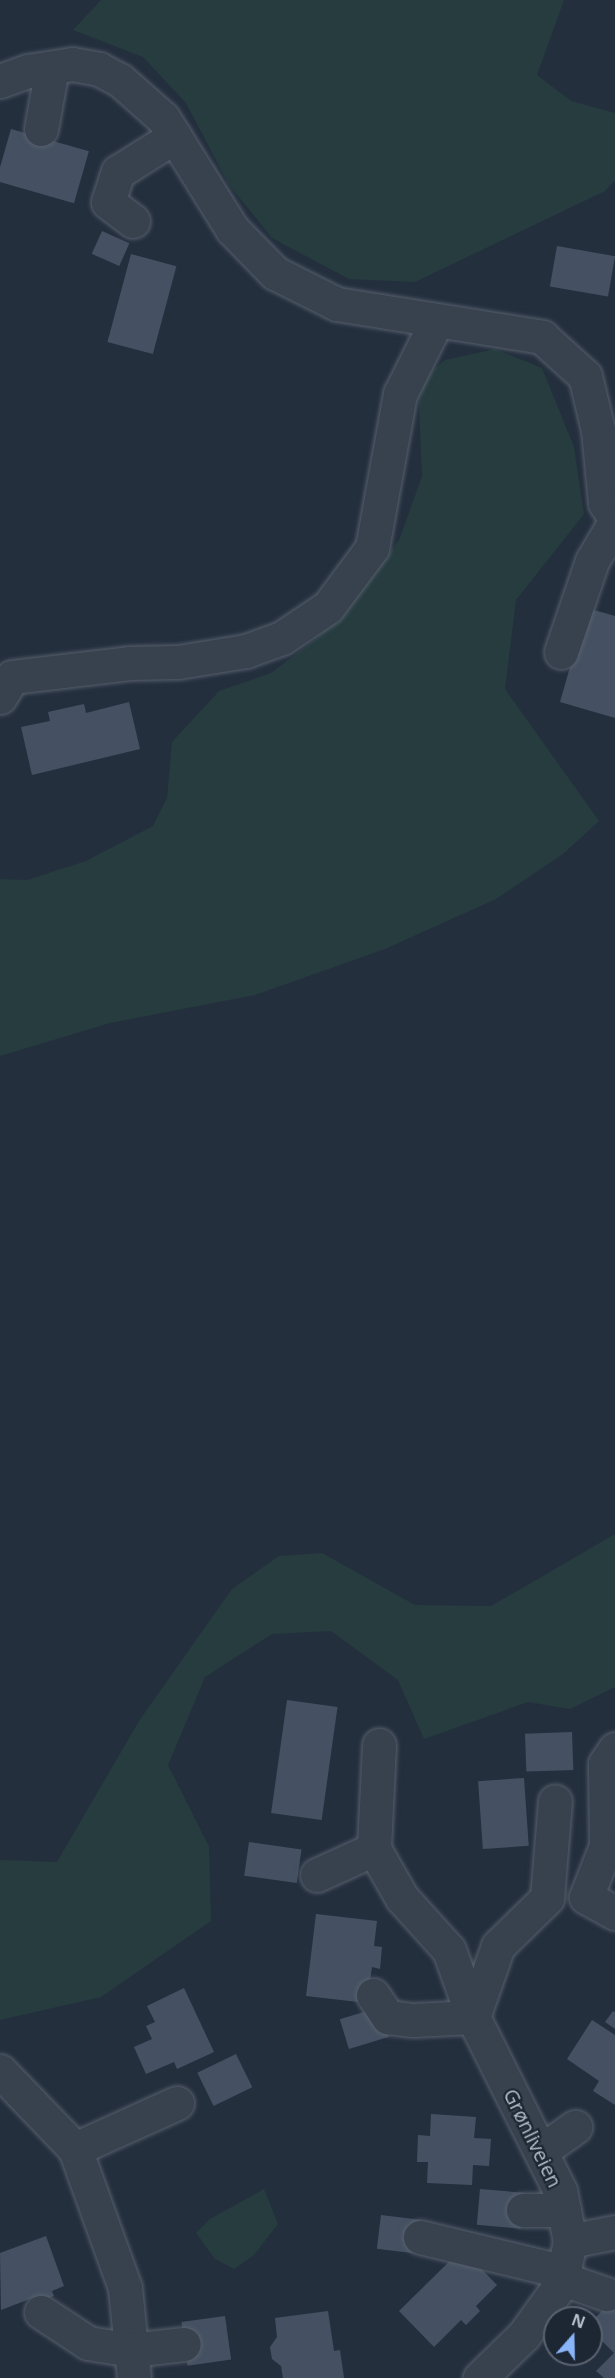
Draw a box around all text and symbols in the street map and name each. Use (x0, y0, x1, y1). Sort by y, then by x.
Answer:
street label: Grønliveien (499, 2085, 567, 2191)
north arrow (543, 2306, 603, 2366)
text: N (569, 2308, 588, 2334)

